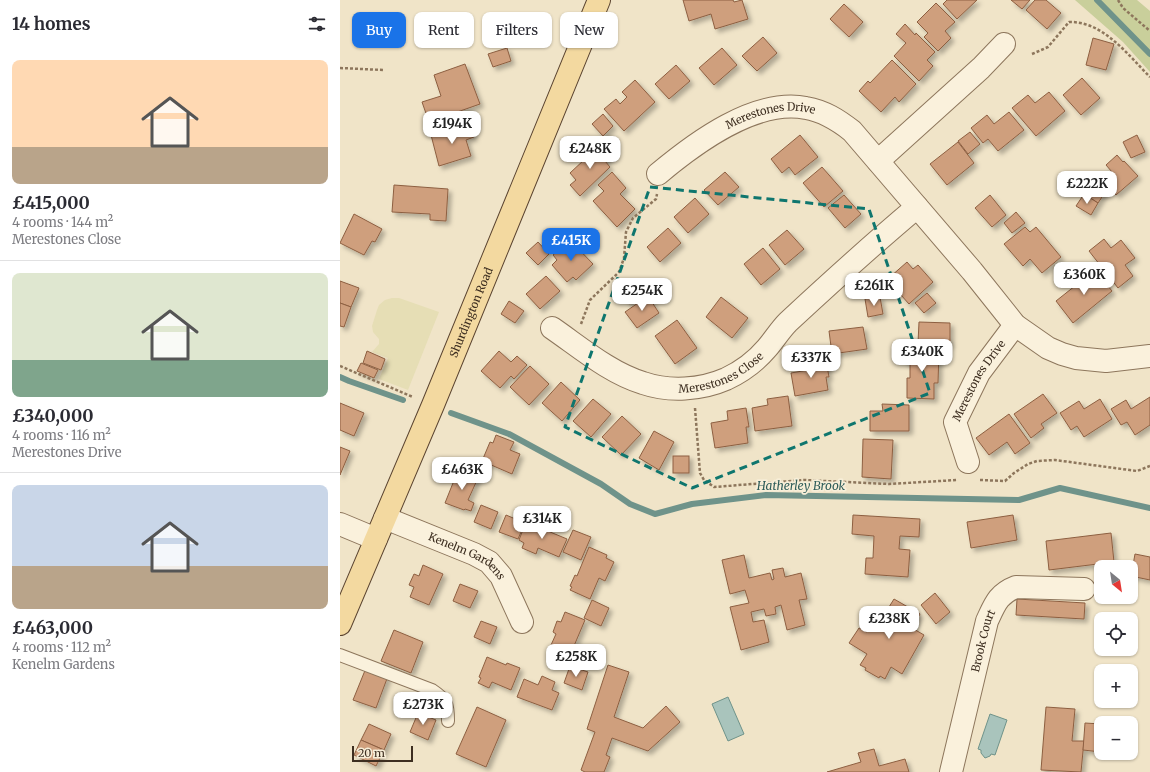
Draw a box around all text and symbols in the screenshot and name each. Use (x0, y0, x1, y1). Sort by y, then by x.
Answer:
chip: Buy (352, 12, 406, 48)
chip: Rent (414, 12, 474, 48)
chip: Filters (482, 12, 552, 48)
chip: New (560, 12, 618, 48)
text: 14 homes (12, 13, 90, 35)
icon: filters (306, 13, 328, 35)
icon: home (134, 86, 206, 158)
street label: Merestones Drive (723, 100, 817, 132)
pin: £194K (424, 111, 480, 145)
text: £194K (432, 115, 472, 132)
pin: £248K (562, 136, 618, 170)
text: £248K (569, 140, 611, 157)
pin: £222K (1059, 171, 1115, 205)
text: £222K (1066, 175, 1108, 192)
text: £415,000 (12, 192, 90, 214)
text: 4 rooms · 144 m² (12, 214, 113, 231)
pin: £415K (543, 228, 599, 262)
text: Merestones Close (12, 231, 121, 248)
text: £415K (551, 232, 591, 249)
pin: £360K (1056, 262, 1112, 296)
street label: Shurdington Road (446, 265, 496, 360)
text: £360K (1063, 266, 1105, 283)
pin: £261K (846, 273, 902, 307)
text: £261K (854, 277, 894, 294)
pin: £254K (614, 278, 670, 312)
text: £254K (621, 282, 663, 299)
icon: home (134, 299, 206, 371)
street label: Merestones Drive (949, 337, 1009, 424)
pin: £340K (894, 339, 950, 373)
text: £340K (901, 343, 943, 360)
pin: £337K (783, 345, 839, 379)
street label: Merestones Close (678, 349, 766, 396)
text: £337K (791, 349, 831, 366)
text: £340,000 (12, 405, 94, 427)
text: 4 rooms · 116 m² (12, 427, 111, 444)
text: Merestones Drive (12, 444, 121, 461)
pin: £463K (434, 457, 490, 491)
text: £463K (441, 461, 483, 478)
water label: Hatherley Brook (756, 478, 846, 493)
pin: £314K (514, 506, 570, 540)
text: £314K (522, 510, 562, 527)
icon: home (134, 511, 206, 583)
street label: Kenelm Gardens (426, 529, 509, 582)
north arrow (1094, 560, 1138, 604)
map controls (1094, 560, 1138, 760)
pin: £238K (861, 606, 917, 640)
street label: Brook Court (968, 606, 999, 674)
text: £238K (868, 610, 910, 627)
button: locate (1094, 612, 1138, 656)
text: £463,000 (12, 617, 93, 639)
text: 4 rooms · 112 m² (12, 639, 111, 656)
pin: £258K (548, 644, 604, 678)
text: £258K (555, 648, 597, 665)
text: Kenelm Gardens (12, 656, 115, 673)
button: + (1094, 664, 1138, 708)
pin: £273K (395, 692, 451, 726)
text: £273K (402, 696, 444, 713)
button: − (1094, 716, 1138, 760)
scale bar (352, 744, 413, 763)
text: 20 m (358, 746, 385, 760)

